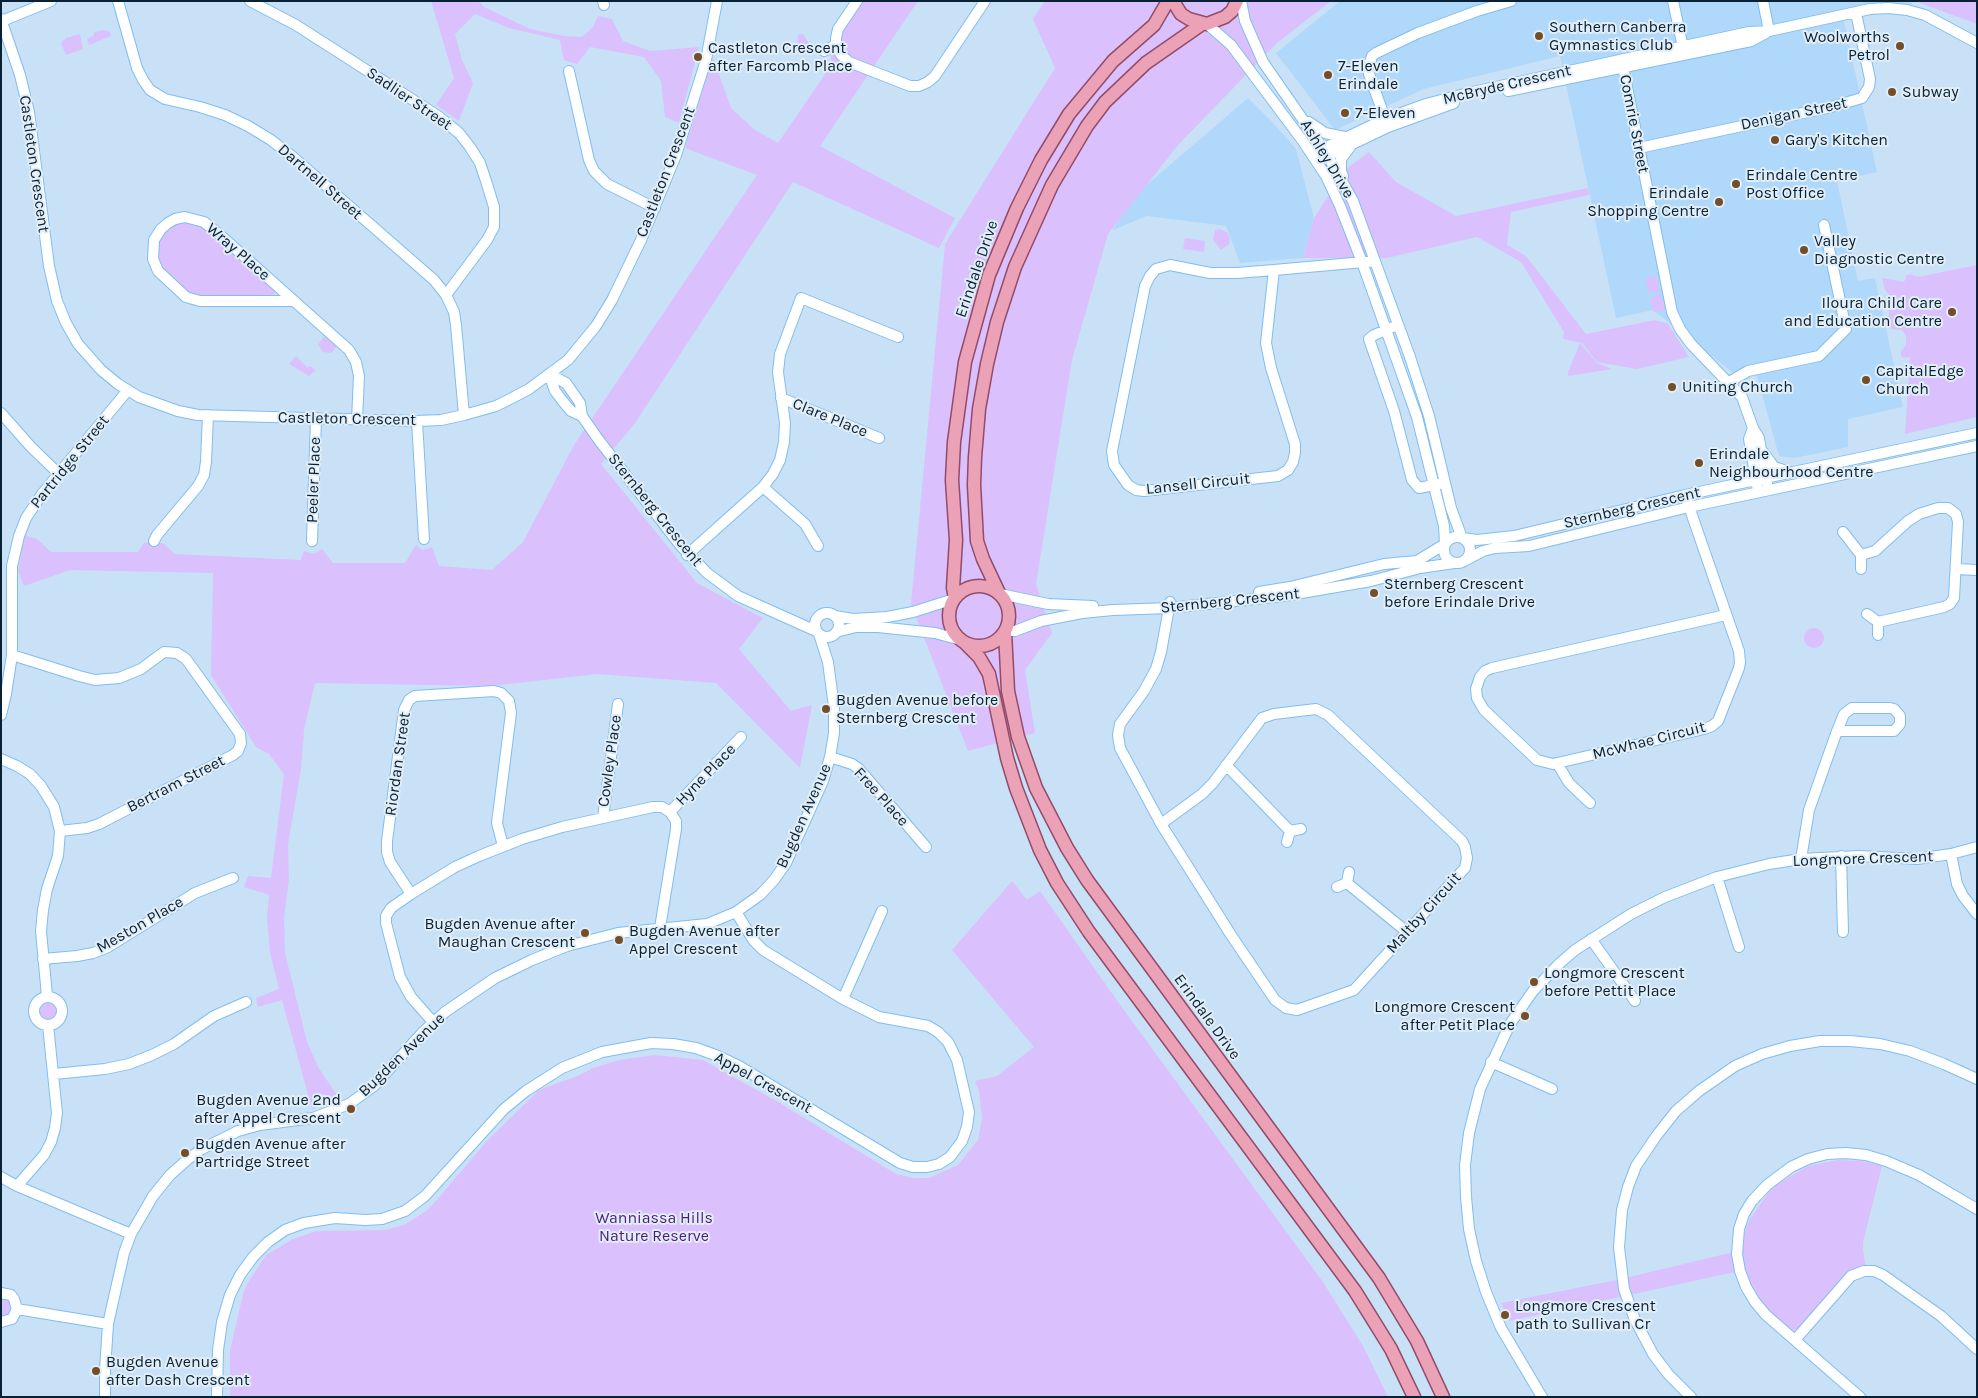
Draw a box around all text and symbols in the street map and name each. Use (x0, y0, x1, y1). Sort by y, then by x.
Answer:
place label: Southern Canberra Gymnastics Club (1549, 17, 1687, 55)
place label: Woolworths Petrol (1804, 27, 1890, 65)
marker: Southern Canberra Gymnastics Club (1533, 30, 1545, 42)
place label: Castleton Crescent after Farcomb Place (708, 38, 853, 76)
marker: Woolworths Petrol (1894, 40, 1906, 52)
marker: Castleton Crescent after Farcomb Place (692, 51, 704, 63)
place label: 7-Eleven Erindale (1338, 56, 1399, 94)
street label: McBryde Crescent (1441, 61, 1573, 109)
street label: Sadlier Street (363, 63, 455, 135)
marker: 7-Eleven Erindale (1322, 69, 1334, 81)
street label: Comrie Street (1615, 73, 1653, 175)
place label: Subway (1902, 82, 1959, 102)
marker: Subway (1886, 86, 1898, 98)
street label: Denigan Street (1739, 93, 1849, 135)
street label: Castleton Crescent (15, 94, 53, 234)
place label: 7-Eleven (1355, 103, 1416, 123)
street label: Castleton Crescent (632, 104, 700, 240)
marker: 7-Eleven (1339, 107, 1351, 119)
street label: Ashley Drive (1296, 116, 1358, 202)
place label: Gary's Kitchen (1785, 130, 1888, 150)
marker: Gary's Kitchen (1769, 134, 1781, 146)
street label: Dartnell Street (274, 140, 366, 224)
place label: Erindale Centre Post Office (1746, 165, 1858, 203)
marker: Erindale Centre Post Office (1730, 178, 1742, 190)
place label: Erindale Shopping Centre (1587, 183, 1709, 221)
marker: Erindale Shopping Centre (1713, 196, 1725, 208)
street label: Erindale Drive (951, 218, 1003, 320)
street label: Wray Place (202, 219, 274, 285)
place label: Valley Diagnostic Centre (1814, 231, 1945, 269)
marker: Valley Diagnostic Centre (1798, 244, 1810, 256)
place label: Iloura Child Care and Education Centre (1784, 293, 1942, 331)
marker: Iloura Child Care and Education Centre (1946, 306, 1958, 318)
place label: CapitalEdge Church (1876, 361, 1964, 399)
marker: CapitalEdge Church (1860, 374, 1872, 386)
place label: Uniting Church (1682, 377, 1793, 397)
marker: Uniting Church (1666, 381, 1678, 393)
street label: Clare Place (790, 394, 870, 442)
street label: Castleton Crescent (278, 408, 416, 430)
street label: Partridge Street (27, 411, 113, 513)
street label: Peeler Place (303, 437, 325, 523)
place label: Erindale Neighbourhood Centre (1709, 444, 1873, 482)
street label: Sternberg Crescent (604, 450, 706, 570)
marker: Erindale Neighbourhood Centre (1693, 457, 1705, 469)
street label: Lansell Circuit (1145, 469, 1251, 499)
street label: Sternberg Crescent (1562, 483, 1702, 533)
place label: Sternberg Crescent before Erindale Drive (1384, 574, 1535, 612)
street label: Sternberg Crescent (1159, 584, 1301, 618)
marker: Sternberg Crescent before Erindale Drive (1368, 587, 1380, 599)
place label: Bugden Avenue before Sternberg Crescent (836, 690, 998, 728)
marker: Bugden Avenue before Sternberg Crescent (820, 703, 832, 715)
street label: Riordan Street (381, 711, 415, 817)
street label: Cowley Place (594, 714, 626, 808)
street label: McWhae Circuit (1591, 718, 1707, 764)
street label: Hyne Place (672, 740, 740, 810)
street label: Bertram Street (124, 751, 228, 817)
street label: Bugden Avenue (772, 761, 836, 871)
street label: Free Place (849, 763, 913, 831)
street label: Longmore Crescent (1792, 847, 1934, 871)
street label: Maltby Circuit (1383, 868, 1465, 958)
street label: Meston Place (93, 892, 187, 958)
place label: Bugden Avenue after Maughan Crescent (424, 914, 575, 952)
place label: Bugden Avenue after Appel Crescent (629, 921, 780, 959)
marker: Bugden Avenue after Maughan Crescent (579, 927, 591, 939)
marker: Bugden Avenue after Appel Crescent (613, 934, 625, 946)
place label: Longmore Crescent before Pettit Place (1544, 963, 1685, 1001)
street label: Erindale Drive (1169, 970, 1245, 1064)
marker: Longmore Crescent before Pettit Place (1528, 976, 1540, 988)
place label: Longmore Crescent after Petit Place (1374, 997, 1515, 1035)
street label: Bugden Avenue (355, 1009, 449, 1101)
marker: Longmore Crescent after Petit Place (1519, 1010, 1531, 1022)
street label: Appel Crescent (711, 1048, 815, 1118)
place label: Bugden Avenue 2nd after Appel Crescent (194, 1090, 341, 1128)
marker: Bugden Avenue 2nd after Appel Crescent (345, 1103, 357, 1115)
place label: Bugden Avenue after Partridge Street (195, 1134, 346, 1172)
marker: Bugden Avenue after Partridge Street (179, 1147, 191, 1159)
park label: Wanniassa Hills Nature Reserve (595, 1208, 713, 1246)
place label: Longmore Crescent path to Sullivan Cr (1515, 1296, 1656, 1334)
marker: Longmore Crescent path to Sullivan Cr (1499, 1309, 1511, 1321)
place label: Bugden Avenue after Dash Crescent (106, 1352, 250, 1390)
marker: Bugden Avenue after Dash Crescent (90, 1365, 102, 1377)

